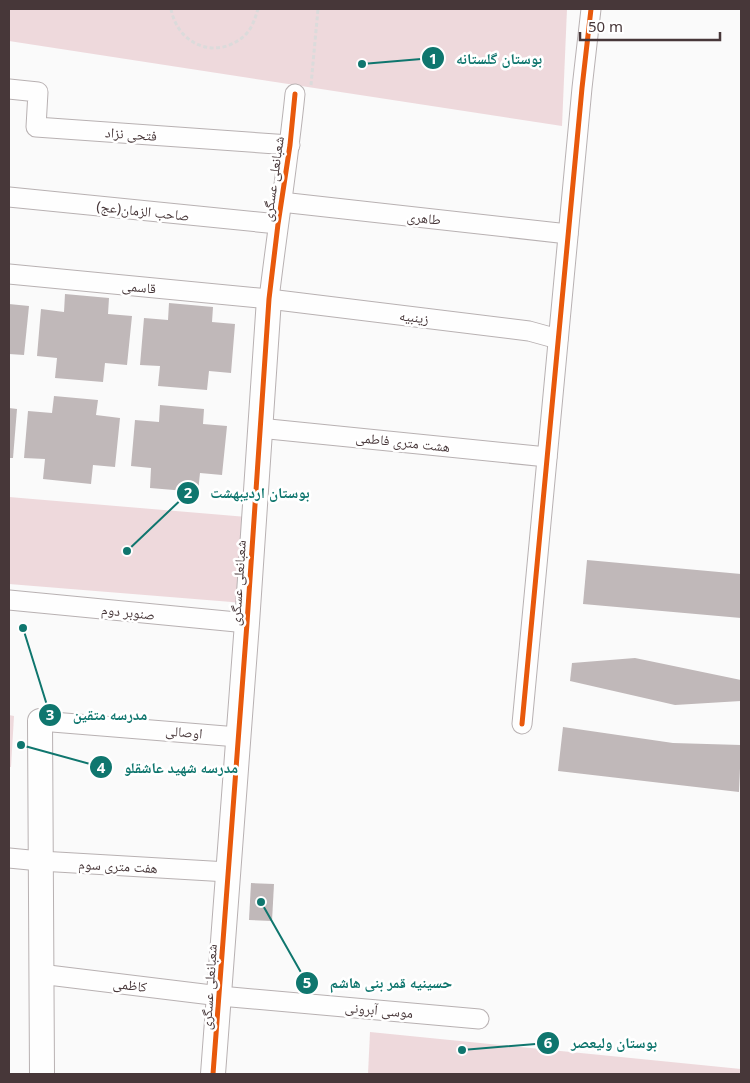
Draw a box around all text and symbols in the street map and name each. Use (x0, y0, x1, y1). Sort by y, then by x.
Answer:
scale bar (580, 10, 720, 42)
text: 50 m (588, 16, 623, 36)
callout: بوستان گلستانه (420, 43, 552, 73)
text: 1 (429, 48, 437, 68)
text: بوستان گلستانه (456, 48, 542, 68)
street label: فتحی نزاد (104, 122, 158, 145)
street label: شعبانعلی عسگری (257, 135, 288, 223)
street label: صاحب الزمان(عج) (95, 196, 191, 226)
street label: طاهری (406, 206, 442, 229)
street label: قاسمی (121, 276, 157, 297)
street label: زینبیه (398, 305, 430, 328)
street label: هشت متری فاطمی (355, 427, 451, 456)
callout: بوستان اردیبهشت (175, 478, 319, 508)
text: 2 (184, 482, 193, 502)
text: بوستان اردیبهشت (210, 482, 310, 502)
street label: شعبانعلی عسگری (225, 539, 250, 627)
street label: صنوبر دوم (100, 599, 156, 625)
callout: مدرسه متقین (38, 700, 157, 730)
text: 3 (46, 704, 54, 724)
text: مدرسه متقین (73, 704, 147, 724)
street label: اوصالی (165, 720, 203, 743)
callout: مدرسه شهید عاشقلو (89, 752, 248, 782)
text: 4 (97, 757, 106, 777)
text: مدرسه شهید عاشقلو (124, 757, 238, 777)
street label: هفت متری سوم (78, 854, 158, 878)
street label: شعبانعلی عسگری (196, 943, 221, 1031)
callout: حسینیه قمر بنی هاشم (295, 968, 462, 998)
text: 5 (303, 972, 311, 992)
text: حسینیه قمر بنی هاشم (330, 972, 452, 993)
street label: کاظمی (112, 973, 148, 996)
street label: موسی آبرونی (344, 997, 414, 1022)
callout: بوستان ولیعصر (536, 1028, 667, 1058)
text: 6 (544, 1032, 553, 1052)
text: بوستان ولیعصر (570, 1032, 657, 1052)

